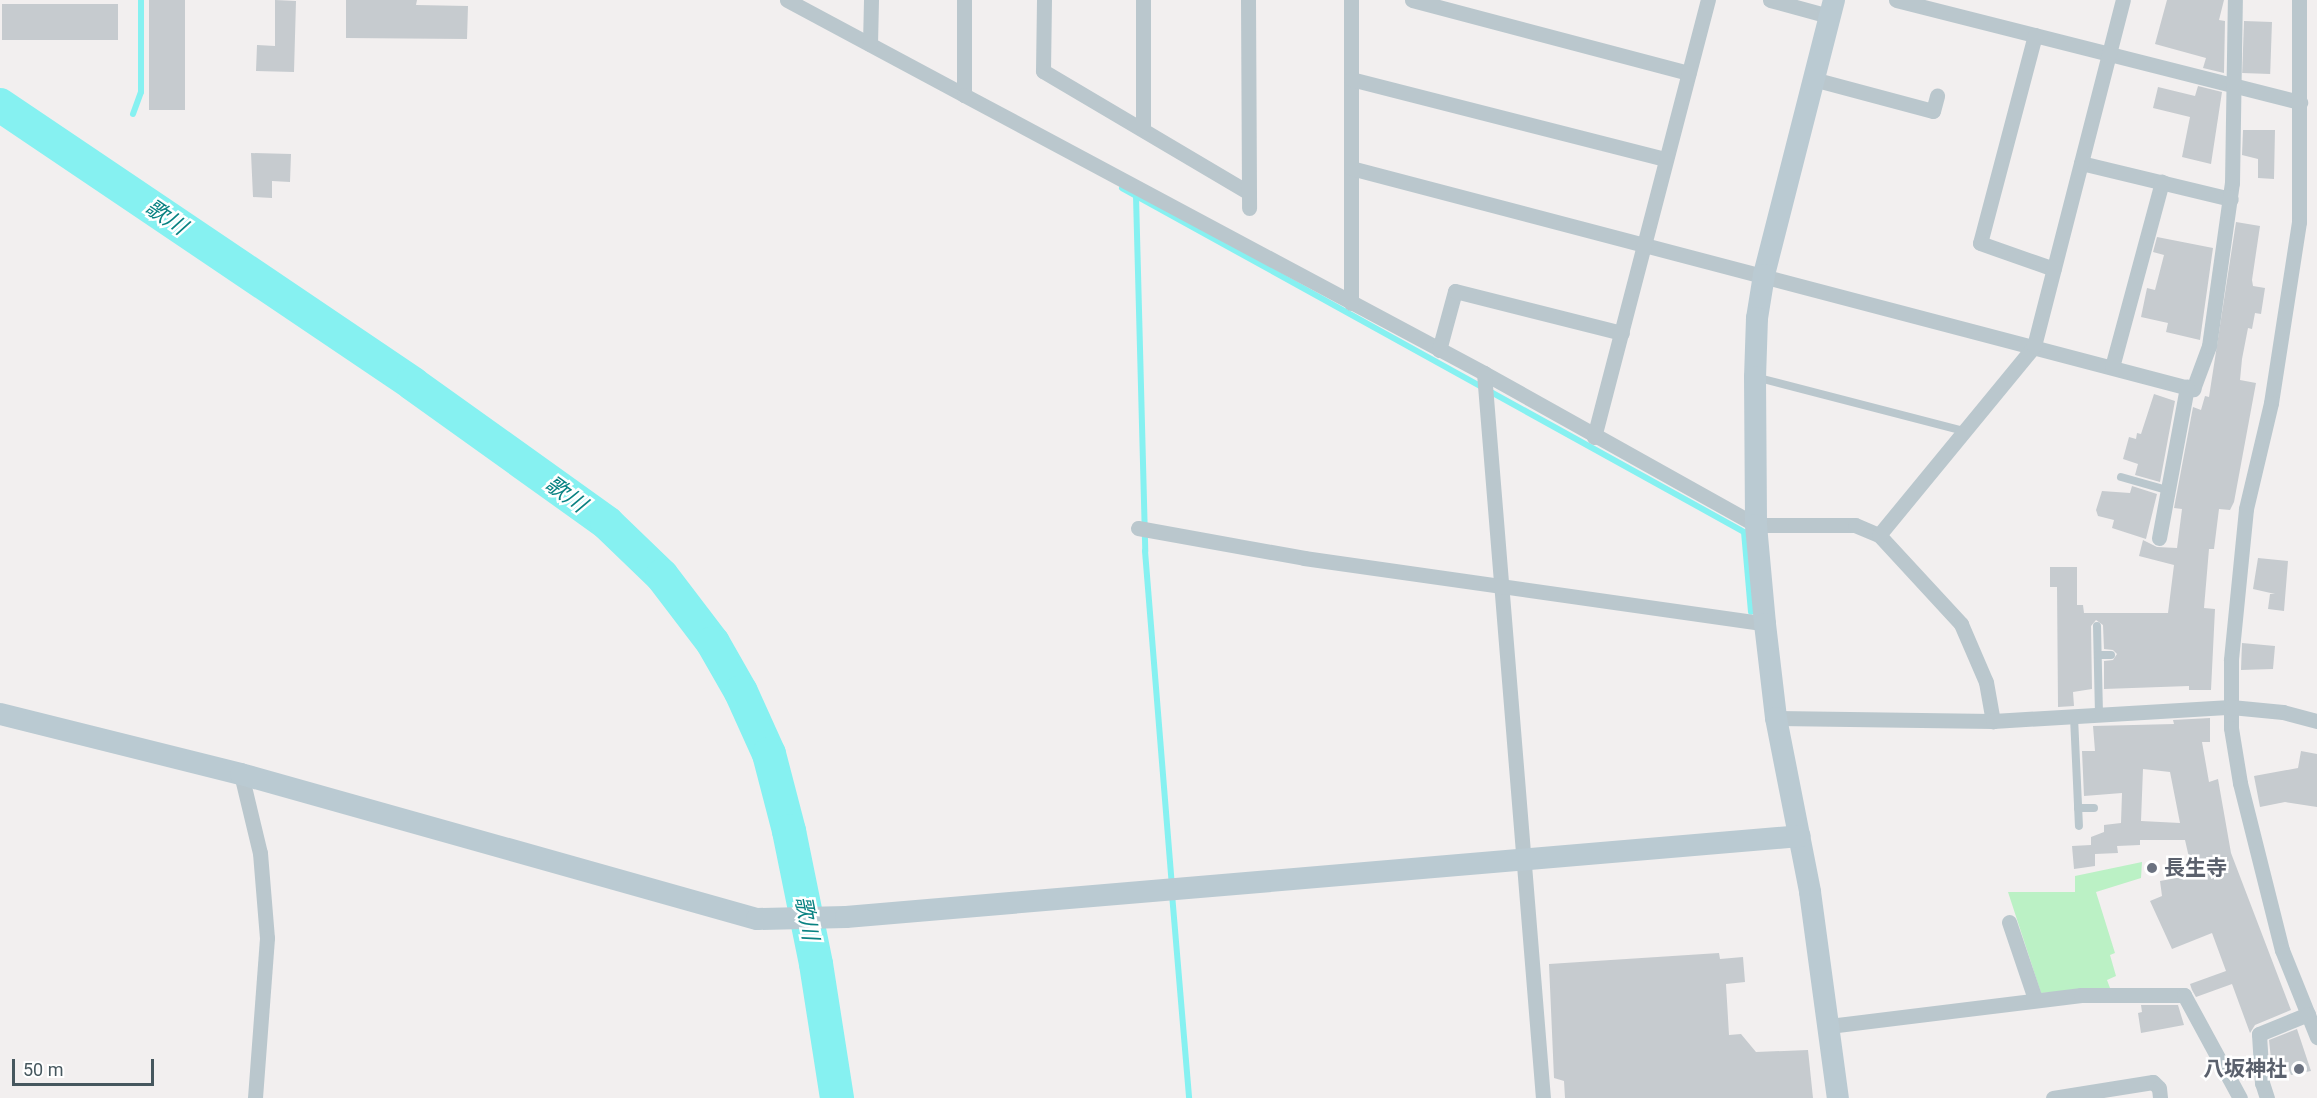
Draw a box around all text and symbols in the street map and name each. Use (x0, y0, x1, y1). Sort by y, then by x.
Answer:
water label: 歌川 (140, 194, 192, 240)
water label: 歌川 (540, 470, 592, 518)
place label: 長生寺 (2164, 855, 2227, 881)
marker: 長生寺 (2145, 861, 2159, 875)
water label: 歌川 (790, 894, 824, 942)
scale bar (15, 1047, 158, 1085)
place label: 八坂神社 (2203, 1056, 2287, 1082)
text: 50 m (23, 1059, 63, 1080)
marker: 八坂神社 (2292, 1062, 2306, 1076)

